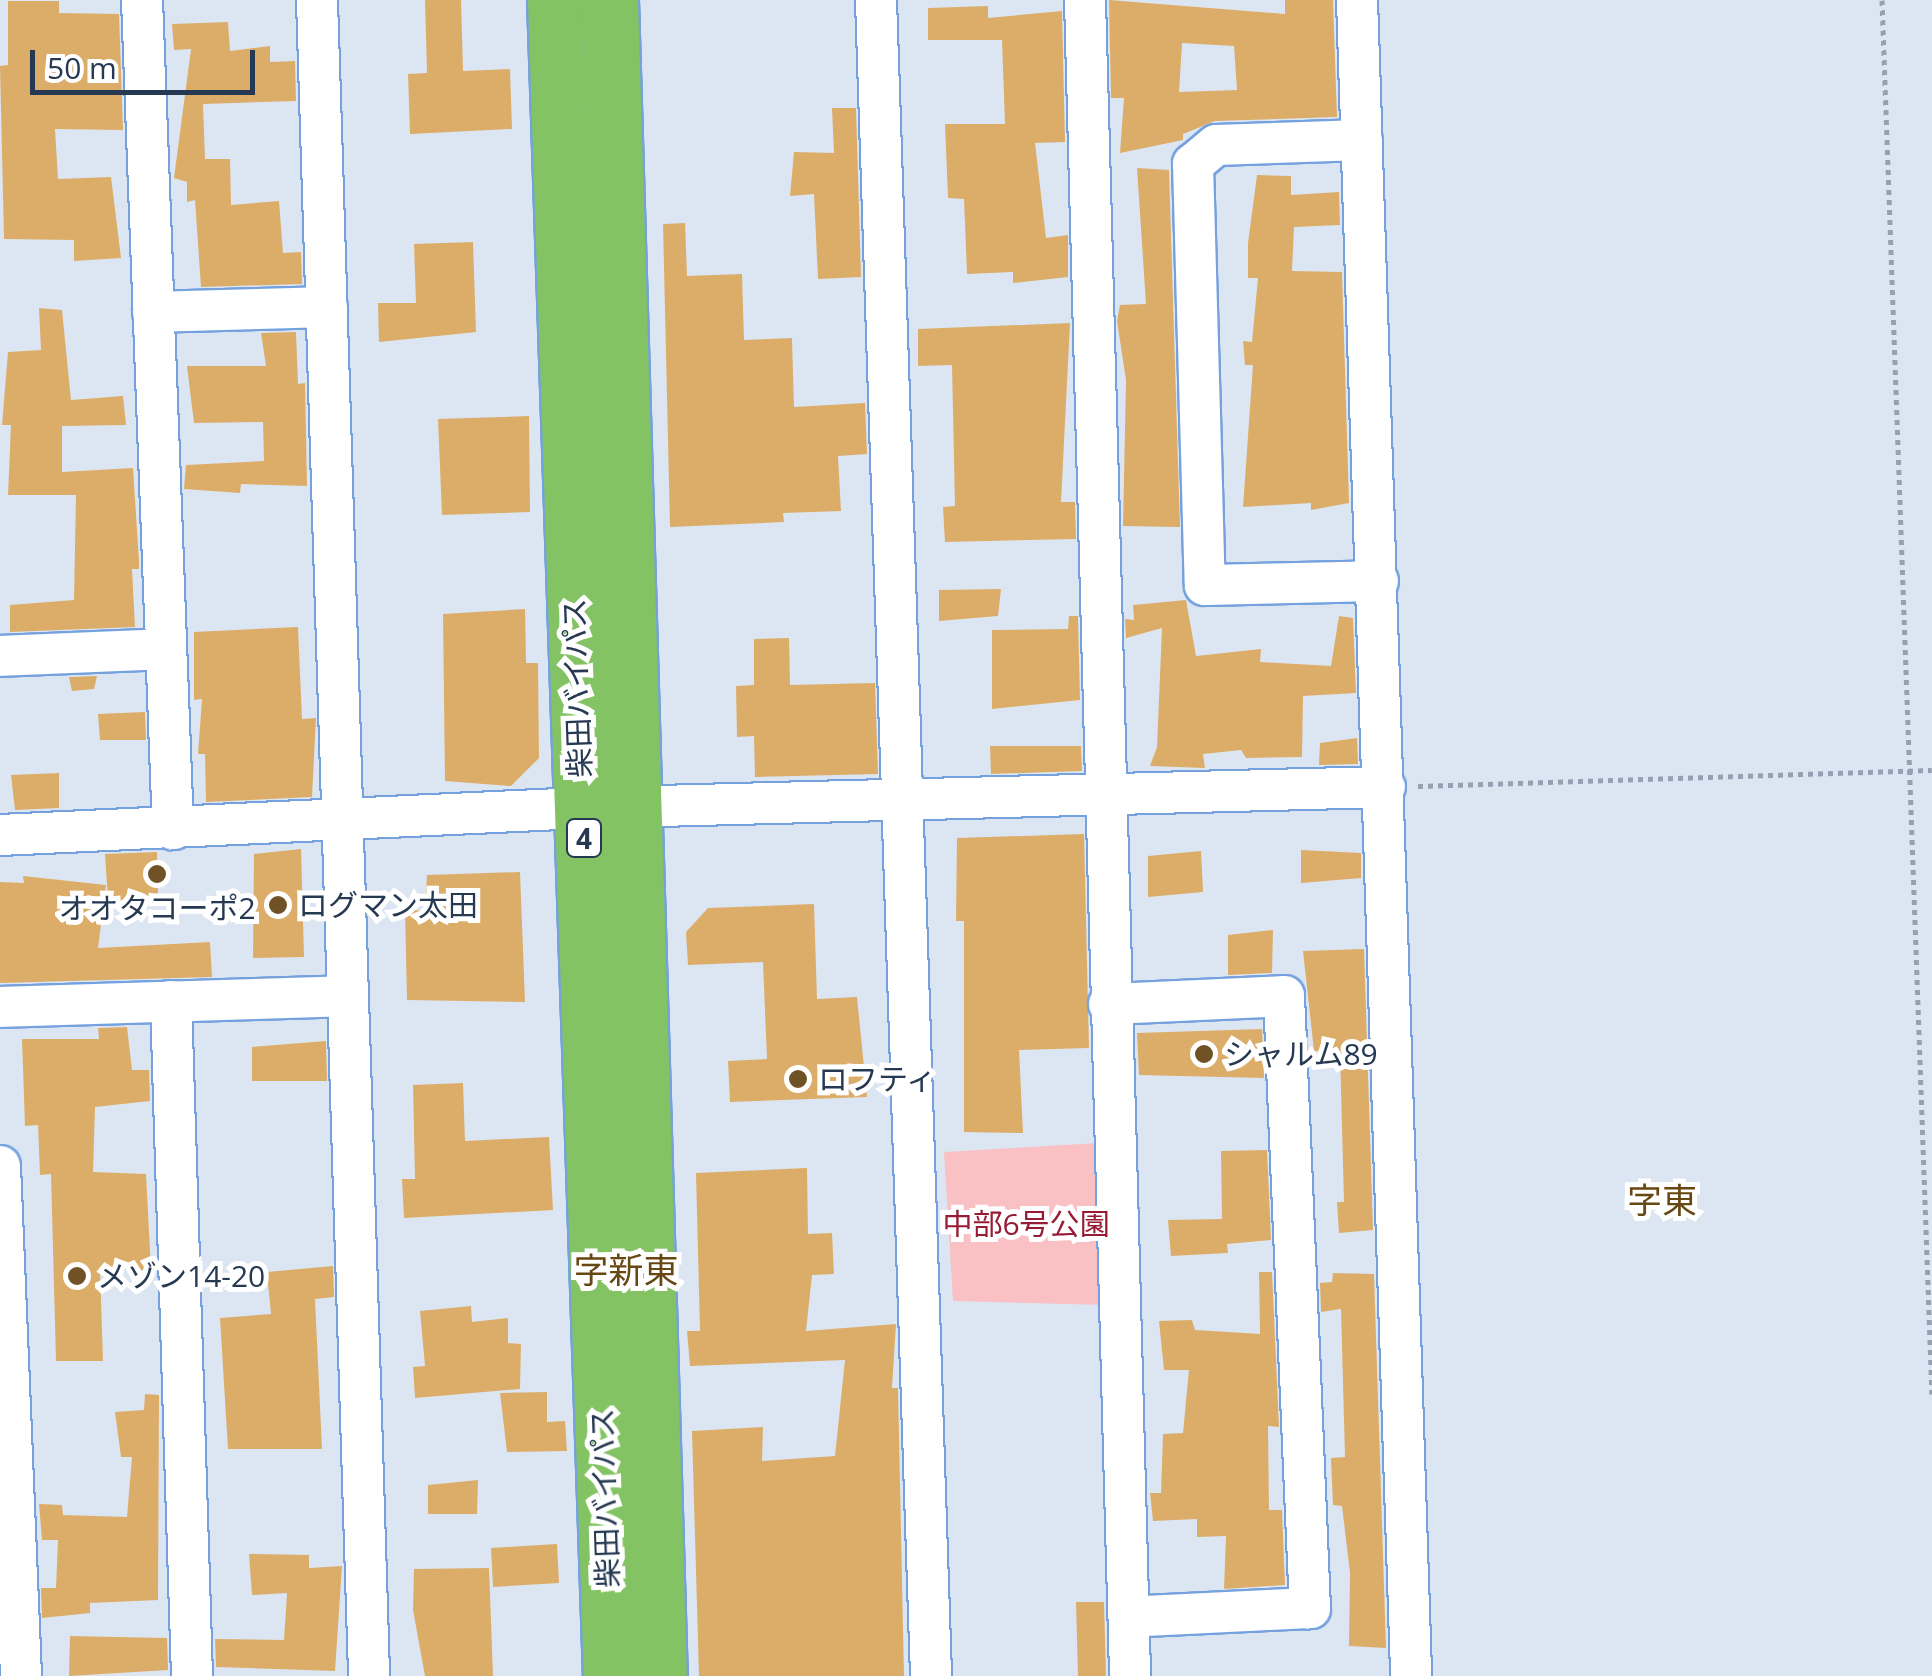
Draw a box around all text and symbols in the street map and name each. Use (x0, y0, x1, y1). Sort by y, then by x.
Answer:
scale bar (35, 30, 260, 92)
text: 50 m (47, 47, 117, 88)
street label: 柴田バイパス (556, 597, 598, 779)
road number: 4 (564, 815, 604, 861)
marker: オオタコーポ2 (146, 863, 168, 885)
place label: ログマン太田 (298, 887, 478, 923)
place label: オオタコーポ2 (58, 890, 256, 926)
marker: ログマン太田 (267, 894, 289, 916)
place label: シャルム89 (1224, 1036, 1378, 1072)
marker: シャルム89 (1193, 1043, 1215, 1065)
place label: ロフティ (818, 1061, 938, 1097)
marker: ロフティ (787, 1068, 809, 1090)
district label: 字東 (1627, 1179, 1697, 1221)
park label: 中部6号公園 (942, 1206, 1110, 1242)
district label: 字新東 (574, 1249, 678, 1291)
place label: メゾン14-20 (97, 1258, 265, 1294)
marker: メゾン14-20 (66, 1265, 88, 1287)
street label: 柴田バイパス (584, 1407, 626, 1589)

